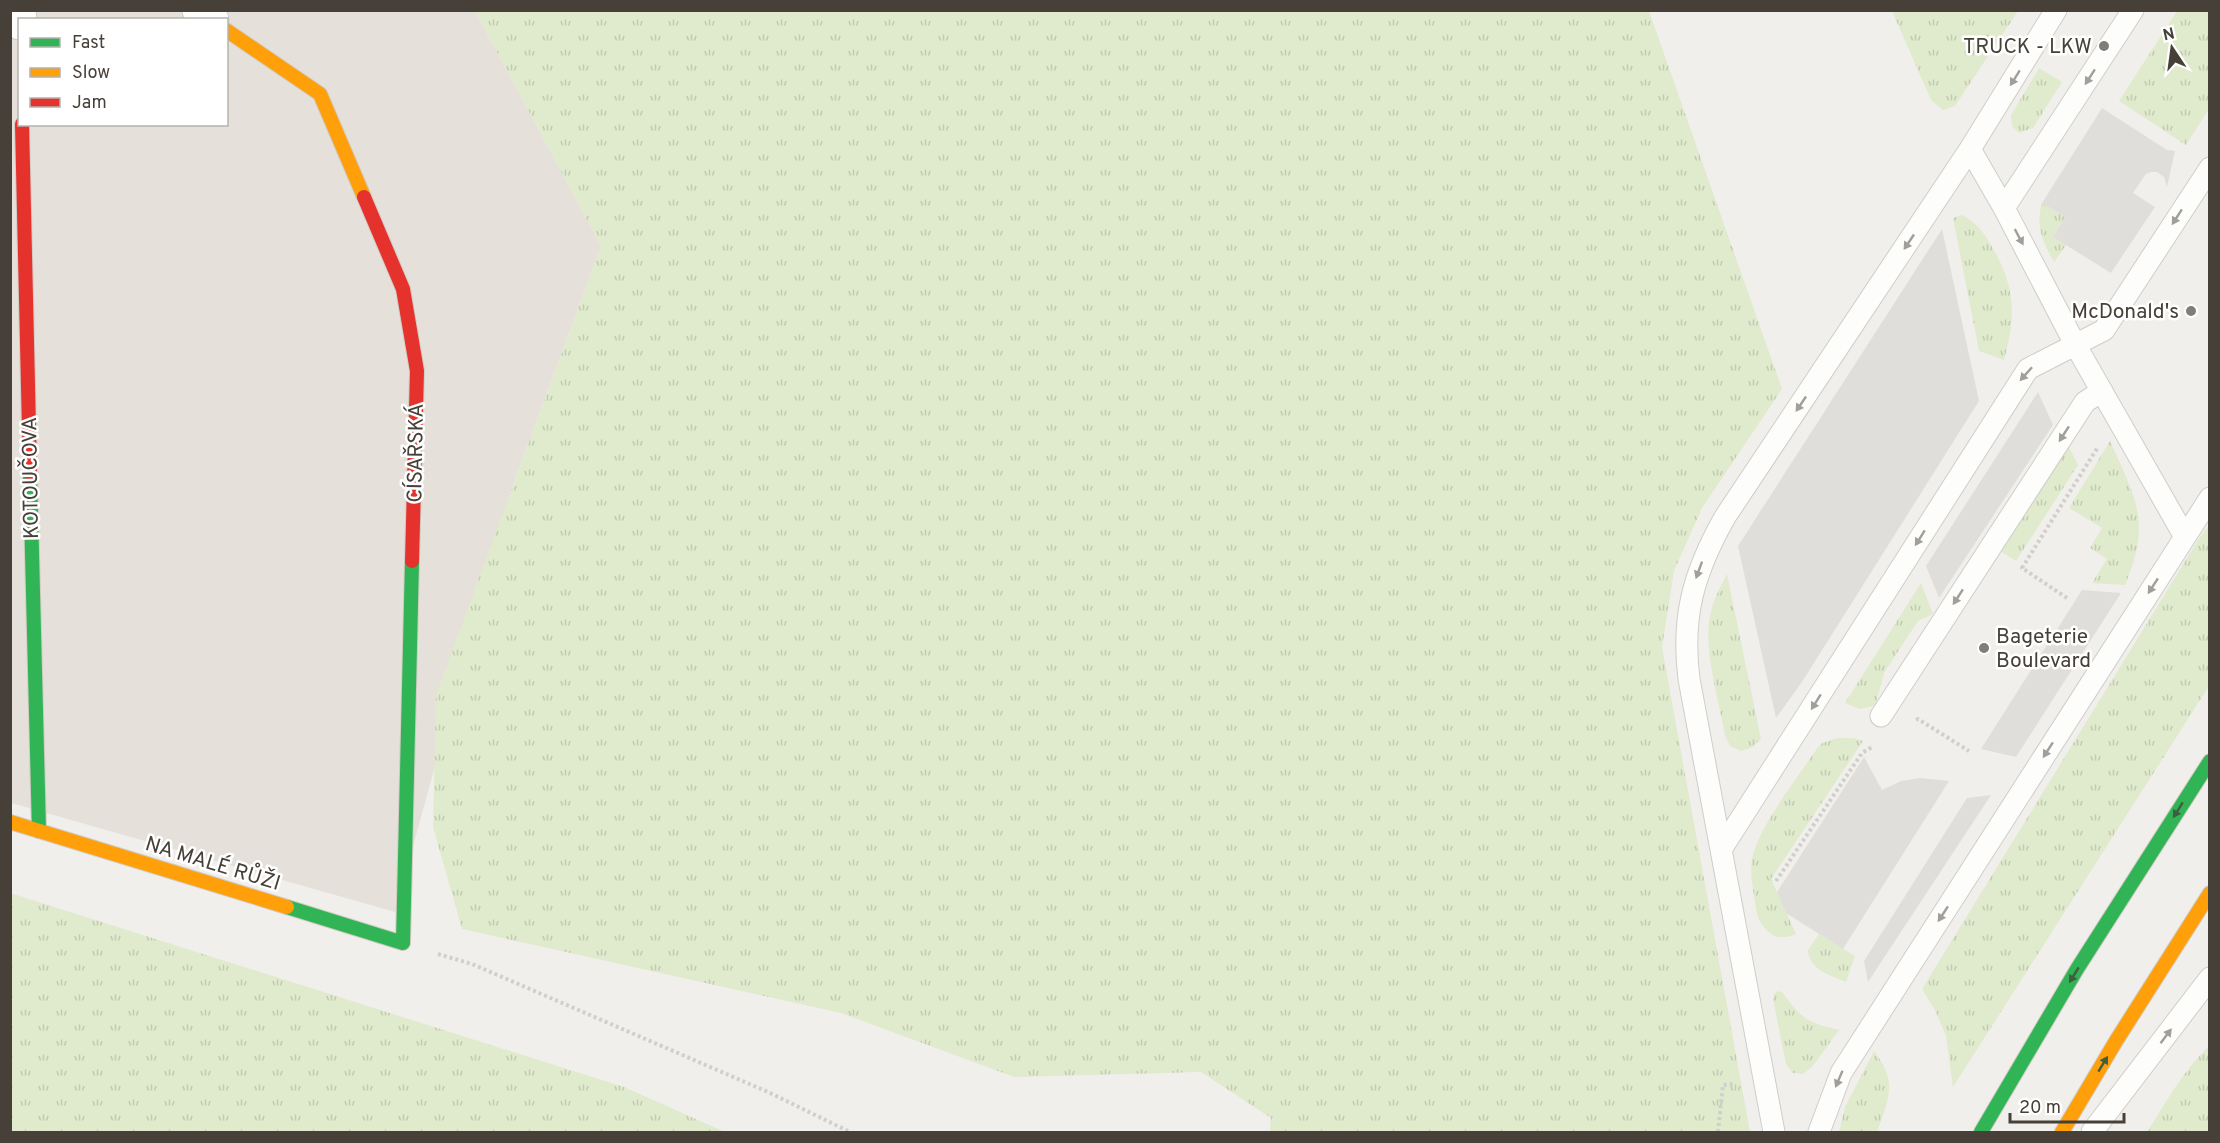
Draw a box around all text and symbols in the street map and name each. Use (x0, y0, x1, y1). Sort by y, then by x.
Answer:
legend (18, 18, 228, 126)
north arrow (2142, 18, 2202, 78)
text: N (2161, 24, 2177, 46)
text: Fast (72, 32, 105, 55)
place label: TRUCK - LKW (1963, 34, 2092, 61)
marker: TRUCK - LKW (2097, 39, 2111, 53)
text: Slow (72, 62, 110, 85)
one-way arrow (2085, 69, 2096, 85)
one-way arrow (2009, 70, 2020, 86)
text: Jam (72, 92, 107, 115)
one-way arrow (2172, 209, 2183, 225)
one-way arrow (2014, 228, 2024, 245)
one-way arrow (1904, 234, 1915, 250)
place label: McDonald's (2071, 299, 2179, 326)
marker: McDonald's (2184, 304, 2198, 318)
one-way arrow (2019, 367, 2033, 382)
one-way arrow (1796, 396, 1807, 412)
street label: CÍSAŘSKÁ (401, 403, 431, 503)
street label: KOTOUČOVA (16, 417, 46, 539)
one-way arrow (2059, 426, 2070, 442)
one-way arrow (1915, 530, 1926, 546)
one-way arrow (1694, 561, 1704, 579)
one-way arrow (2148, 578, 2159, 594)
one-way arrow (1952, 589, 1964, 605)
place label: Bageterie Boulevard (1996, 624, 2091, 675)
marker: Bageterie Boulevard (1977, 641, 1991, 655)
one-way arrow (1810, 694, 1821, 710)
one-way arrow (2043, 742, 2054, 758)
one-way arrow (2173, 802, 2184, 818)
street label: NA MALÉ RŮŽI (142, 828, 284, 898)
one-way arrow (1937, 906, 1949, 922)
one-way arrow (2068, 967, 2079, 983)
one-way arrow (2159, 1028, 2171, 1043)
one-way arrow (2097, 1056, 2108, 1072)
one-way arrow (1834, 1071, 1844, 1089)
scale bar (2010, 1086, 2124, 1124)
text: 20 m (2019, 1097, 2061, 1120)

